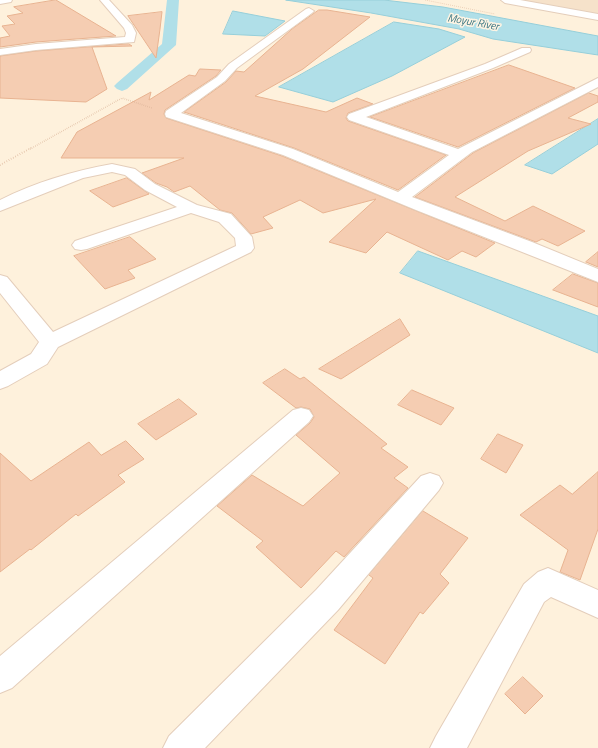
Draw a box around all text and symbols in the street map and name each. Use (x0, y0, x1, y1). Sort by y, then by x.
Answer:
water label: Moyur River (446, 12, 500, 34)

